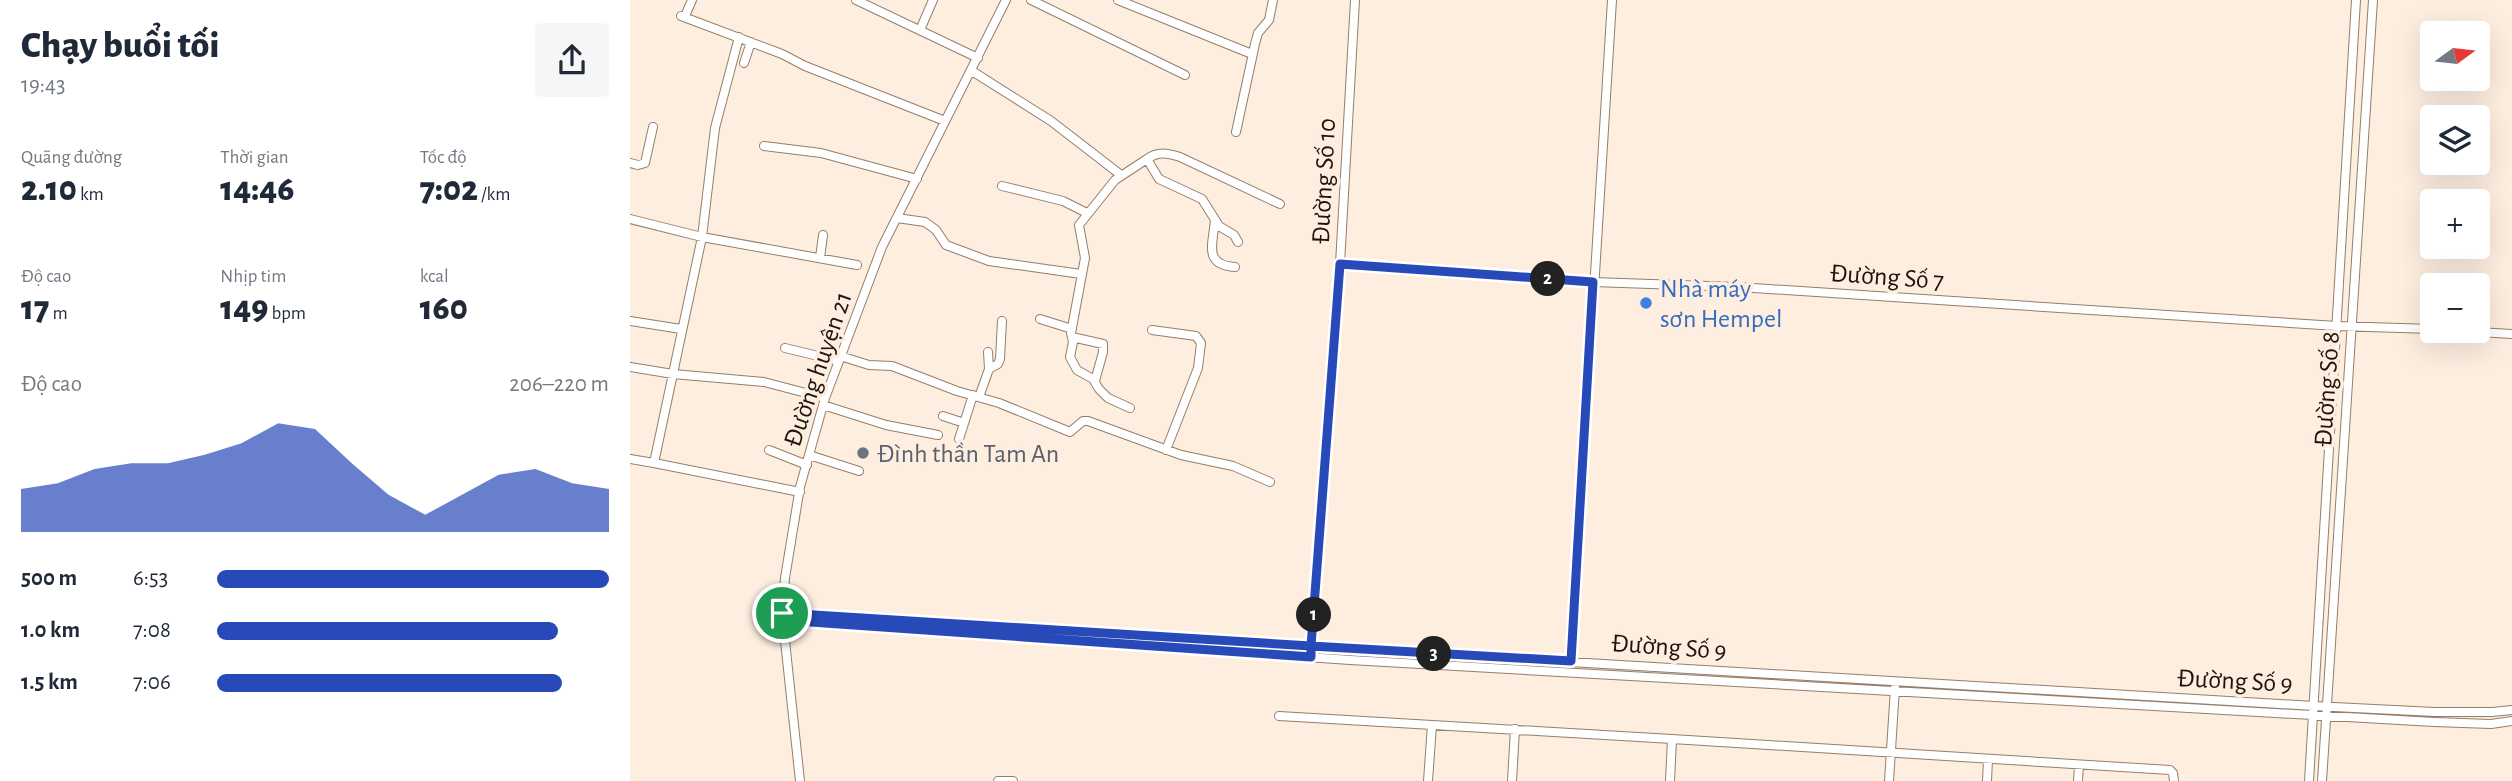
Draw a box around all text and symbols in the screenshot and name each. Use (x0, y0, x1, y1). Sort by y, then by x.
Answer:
north arrow (2420, 21, 2490, 91)
map controls (2420, 21, 2490, 343)
button: share (535, 23, 609, 97)
text: Chạy buổi tối (21, 27, 220, 65)
text: 19:43 (21, 74, 66, 97)
button: layers (2420, 105, 2490, 175)
street label: Đường Số 10 (1308, 117, 1340, 245)
text: Quãng đường (21, 148, 122, 167)
text: Thời gian (220, 148, 289, 167)
text: Tốc độ (420, 148, 467, 167)
text: 2.10 (21, 172, 77, 207)
text: 14:46 (220, 172, 294, 207)
text: 7:02 (420, 172, 478, 207)
text: km (77, 185, 104, 204)
text: /km (478, 185, 510, 204)
button: + (2420, 189, 2490, 259)
street label: Đường Số 7 (1829, 260, 1945, 294)
pin: 2 (1530, 262, 1566, 296)
text: Độ cao (21, 267, 71, 286)
text: Nhịp tim (220, 267, 286, 286)
text: kcal (420, 267, 449, 286)
text: 2 (1543, 269, 1552, 288)
button: − (2420, 273, 2490, 343)
place label: Nhà máy sơn Hempel (1660, 276, 1782, 332)
street label: Đường huyện 21 (779, 288, 857, 450)
text: 17 (21, 291, 49, 326)
text: 149 (220, 291, 268, 326)
text: 160 (420, 291, 468, 326)
marker: Nhà máy sơn Hempel (1638, 295, 1654, 311)
text: m (49, 304, 68, 323)
text: bpm (268, 304, 306, 323)
street label: Đường Số 8 (2310, 331, 2344, 448)
text: Độ cao (21, 373, 82, 396)
text: 206–220 m (509, 373, 609, 396)
place label: Đình thần Tam An (877, 441, 1059, 467)
marker: Đình thần Tam An (855, 445, 871, 461)
text: 500 m (21, 567, 77, 590)
text: 6:53 (133, 567, 168, 590)
pin (752, 583, 812, 643)
icon: arrive (763, 594, 801, 632)
pin: 1 (1296, 598, 1332, 632)
text: 1 (1310, 605, 1317, 624)
text: 1.0 km (21, 619, 80, 642)
text: 7:08 (133, 619, 171, 642)
street label: Đường Số 9 (1610, 630, 1727, 664)
pin: 3 (1416, 636, 1452, 672)
text: 3 (1429, 644, 1438, 663)
street label: Đường Số 9 (2177, 665, 2293, 697)
text: 1.5 km (21, 671, 78, 694)
text: 7:06 (133, 671, 171, 694)

